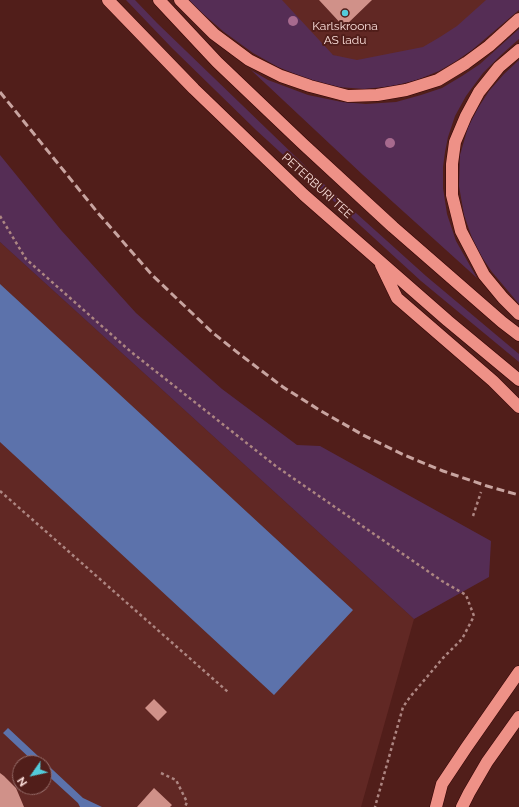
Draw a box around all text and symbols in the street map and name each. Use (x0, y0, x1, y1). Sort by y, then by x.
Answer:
marker: Karlskroona AS ladu (340, 8, 350, 18)
place label: Karlskroona AS ladu (312, 19, 378, 47)
street label: PETERBURI TEE (279, 151, 355, 221)
north arrow (12, 755, 52, 795)
text: N (15, 774, 30, 789)

